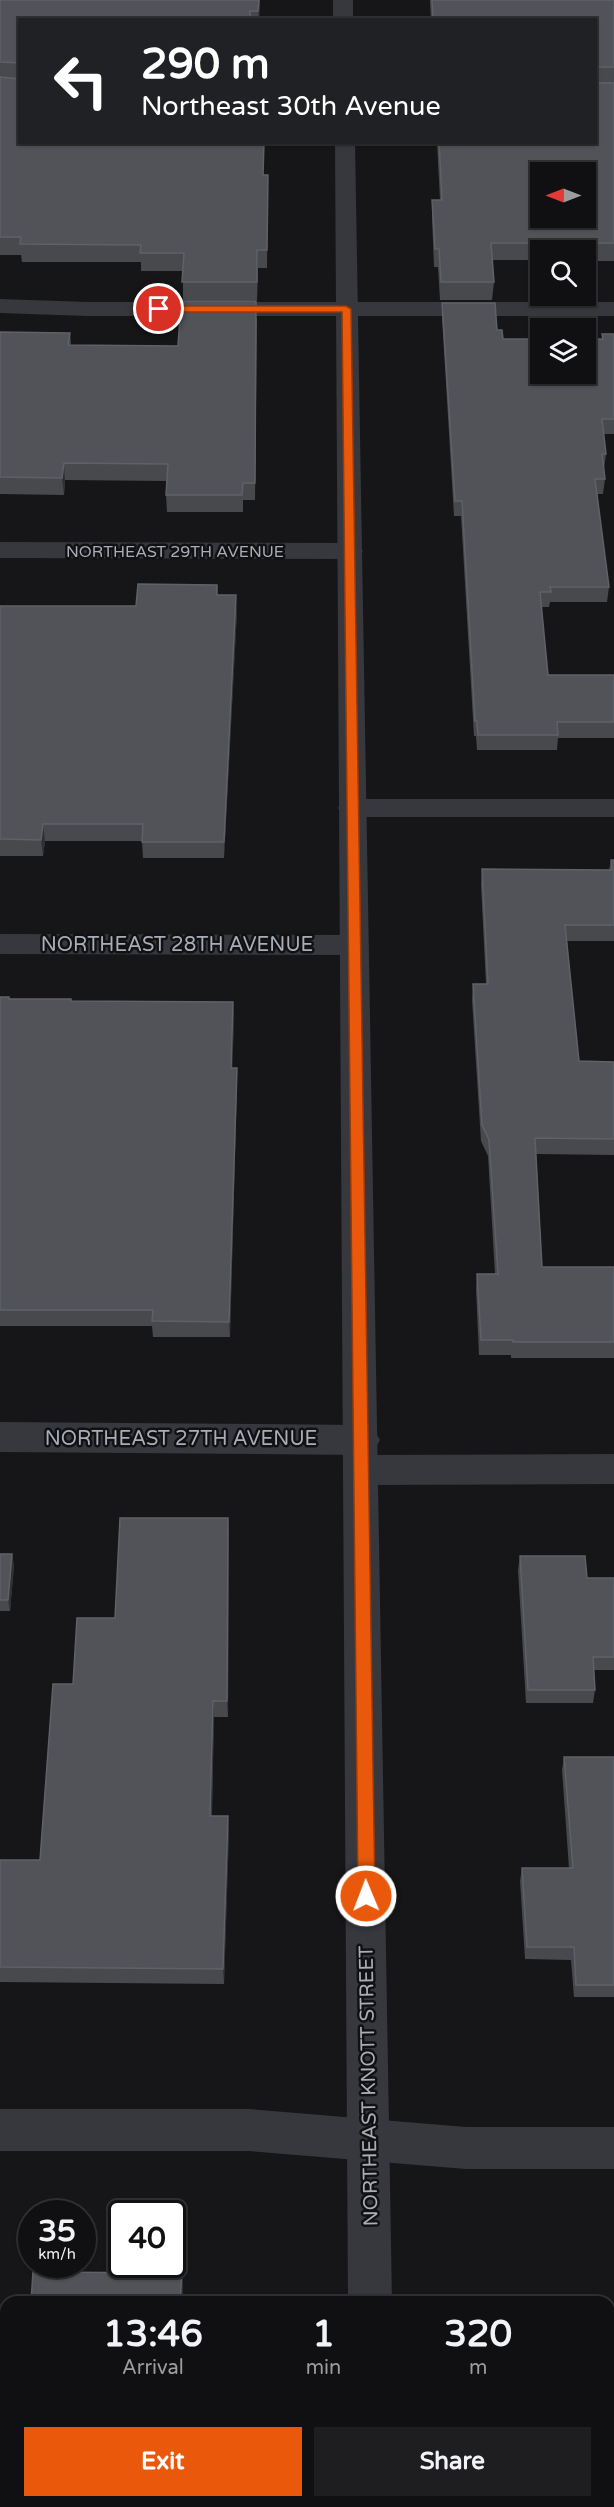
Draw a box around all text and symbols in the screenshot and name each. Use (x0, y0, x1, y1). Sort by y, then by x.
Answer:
text: 290 m (141, 39, 270, 90)
icon: left (42, 42, 120, 120)
text: Northeast 30th Avenue (141, 90, 441, 123)
north arrow (530, 162, 596, 228)
map controls (530, 162, 596, 384)
button: search (530, 240, 596, 306)
pin (133, 283, 184, 334)
icon: arrive (142, 292, 175, 325)
button: layers (530, 318, 596, 384)
street label: NORTHEAST 29TH AVENUE (66, 542, 284, 562)
street label: NORTHEAST 28TH AVENUE (41, 933, 313, 957)
street label: NORTHEAST 27TH AVENUE (45, 1427, 317, 1451)
position arrow (334, 1864, 398, 1928)
street label: NORTHEAST KNOTT STREET (355, 1945, 383, 2227)
speed limit sign: 40 (108, 2200, 186, 2278)
text: 35 (38, 2213, 76, 2250)
text: km/h (38, 2245, 76, 2263)
text: 13:46 (103, 2313, 203, 2356)
text: 1 (312, 2313, 335, 2356)
text: 320 (444, 2313, 512, 2356)
text: Arrival (122, 2356, 184, 2380)
text: min (306, 2356, 341, 2380)
text: m (469, 2356, 487, 2380)
button: Exit (24, 2427, 302, 2496)
button: Share (314, 2427, 591, 2496)

